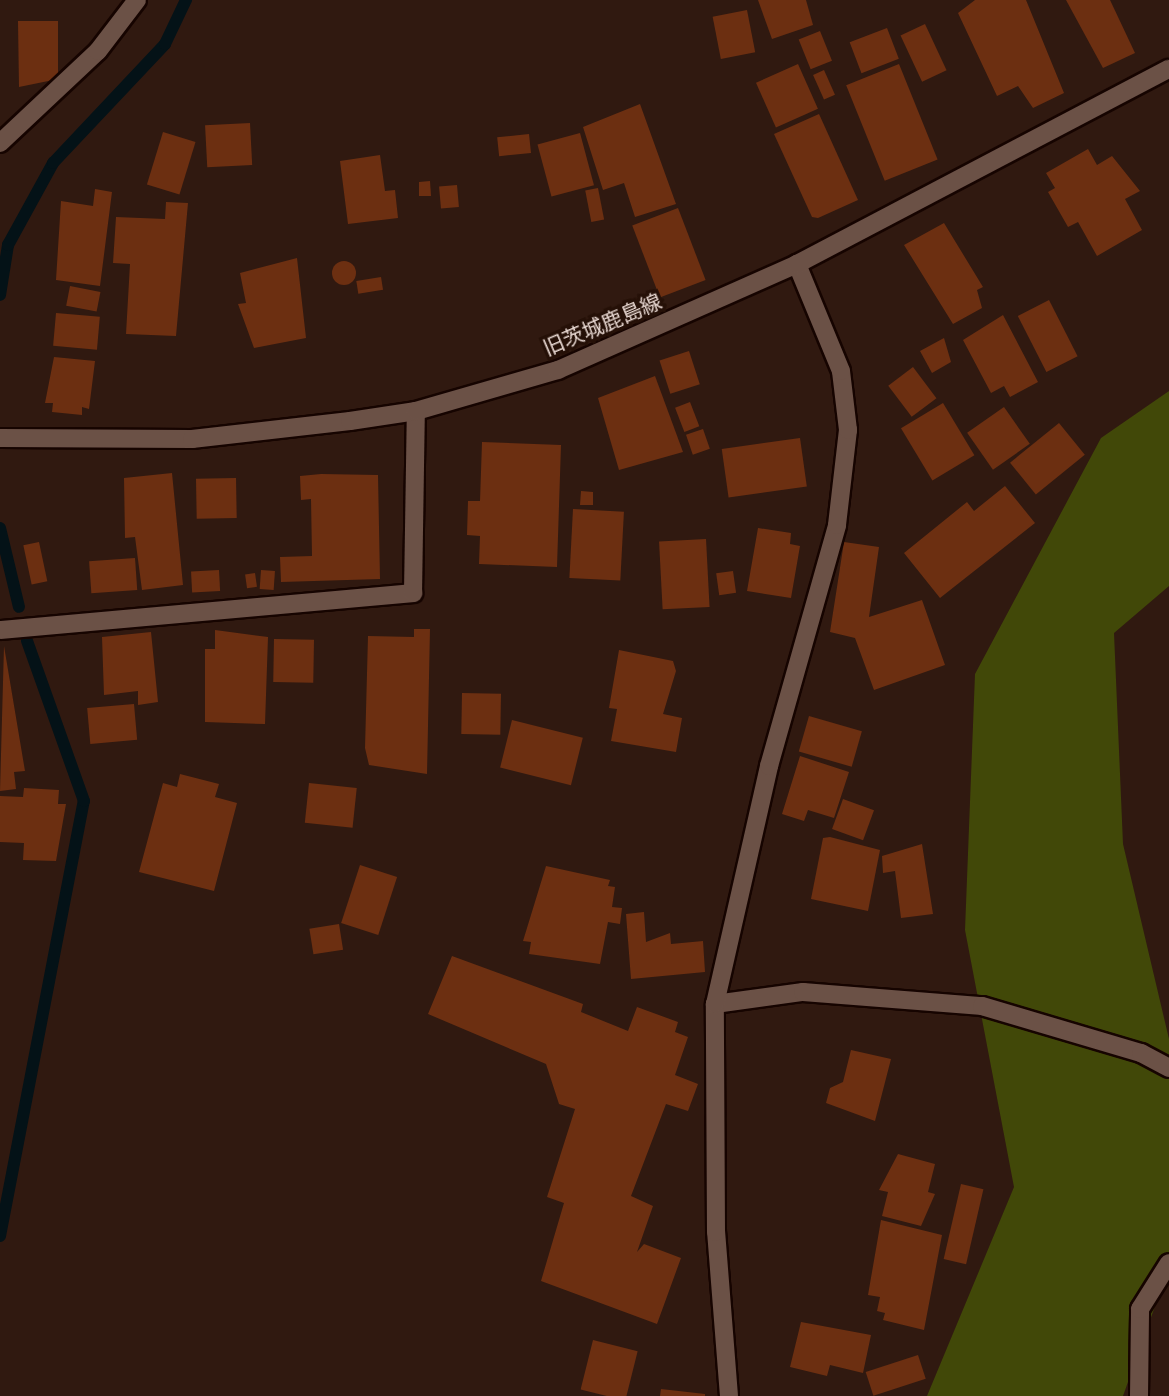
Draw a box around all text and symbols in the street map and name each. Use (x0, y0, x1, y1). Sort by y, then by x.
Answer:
street label: 旧茨城鹿島線 (539, 288, 665, 360)

